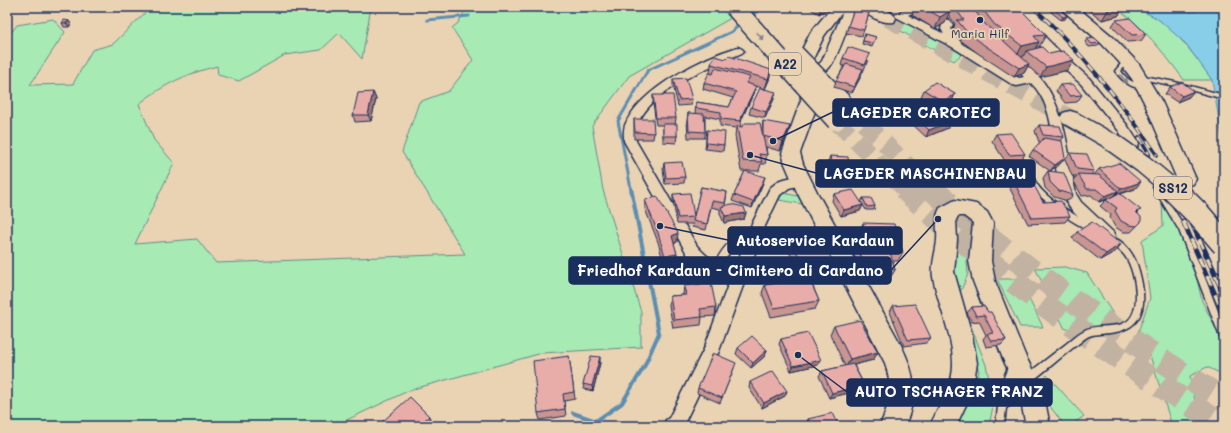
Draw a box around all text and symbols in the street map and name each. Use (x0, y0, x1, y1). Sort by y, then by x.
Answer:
marker: Maria Hilf (975, 15, 985, 25)
place label: Maria Hilf (951, 25, 1009, 41)
one-way arrow (755, 31, 764, 41)
road number: A22 (769, 53, 801, 75)
one-way arrow (1119, 74, 1129, 84)
callout: LAGEDER CAROTEC (833, 99, 999, 126)
text: LAGEDER CAROTEC (841, 102, 991, 122)
callout: LAGEDER MASCHINENBAU (816, 160, 1035, 187)
text: LAGEDER MASCHINENBAU (824, 163, 1026, 183)
road number: SS12 (1154, 177, 1192, 199)
callout: Autoservice Kardaun (728, 227, 902, 254)
text: Autoservice Kardaun (736, 230, 894, 250)
callout: Friedhof Kardaun - Cimitero di Cardano (569, 257, 891, 284)
text: Friedhof Kardaun - Cimitero di Cardano (577, 260, 883, 280)
callout: AUTO TSCHAGER FRANZ (847, 379, 1052, 406)
text: AUTO TSCHAGER FRANZ (855, 381, 1044, 401)

